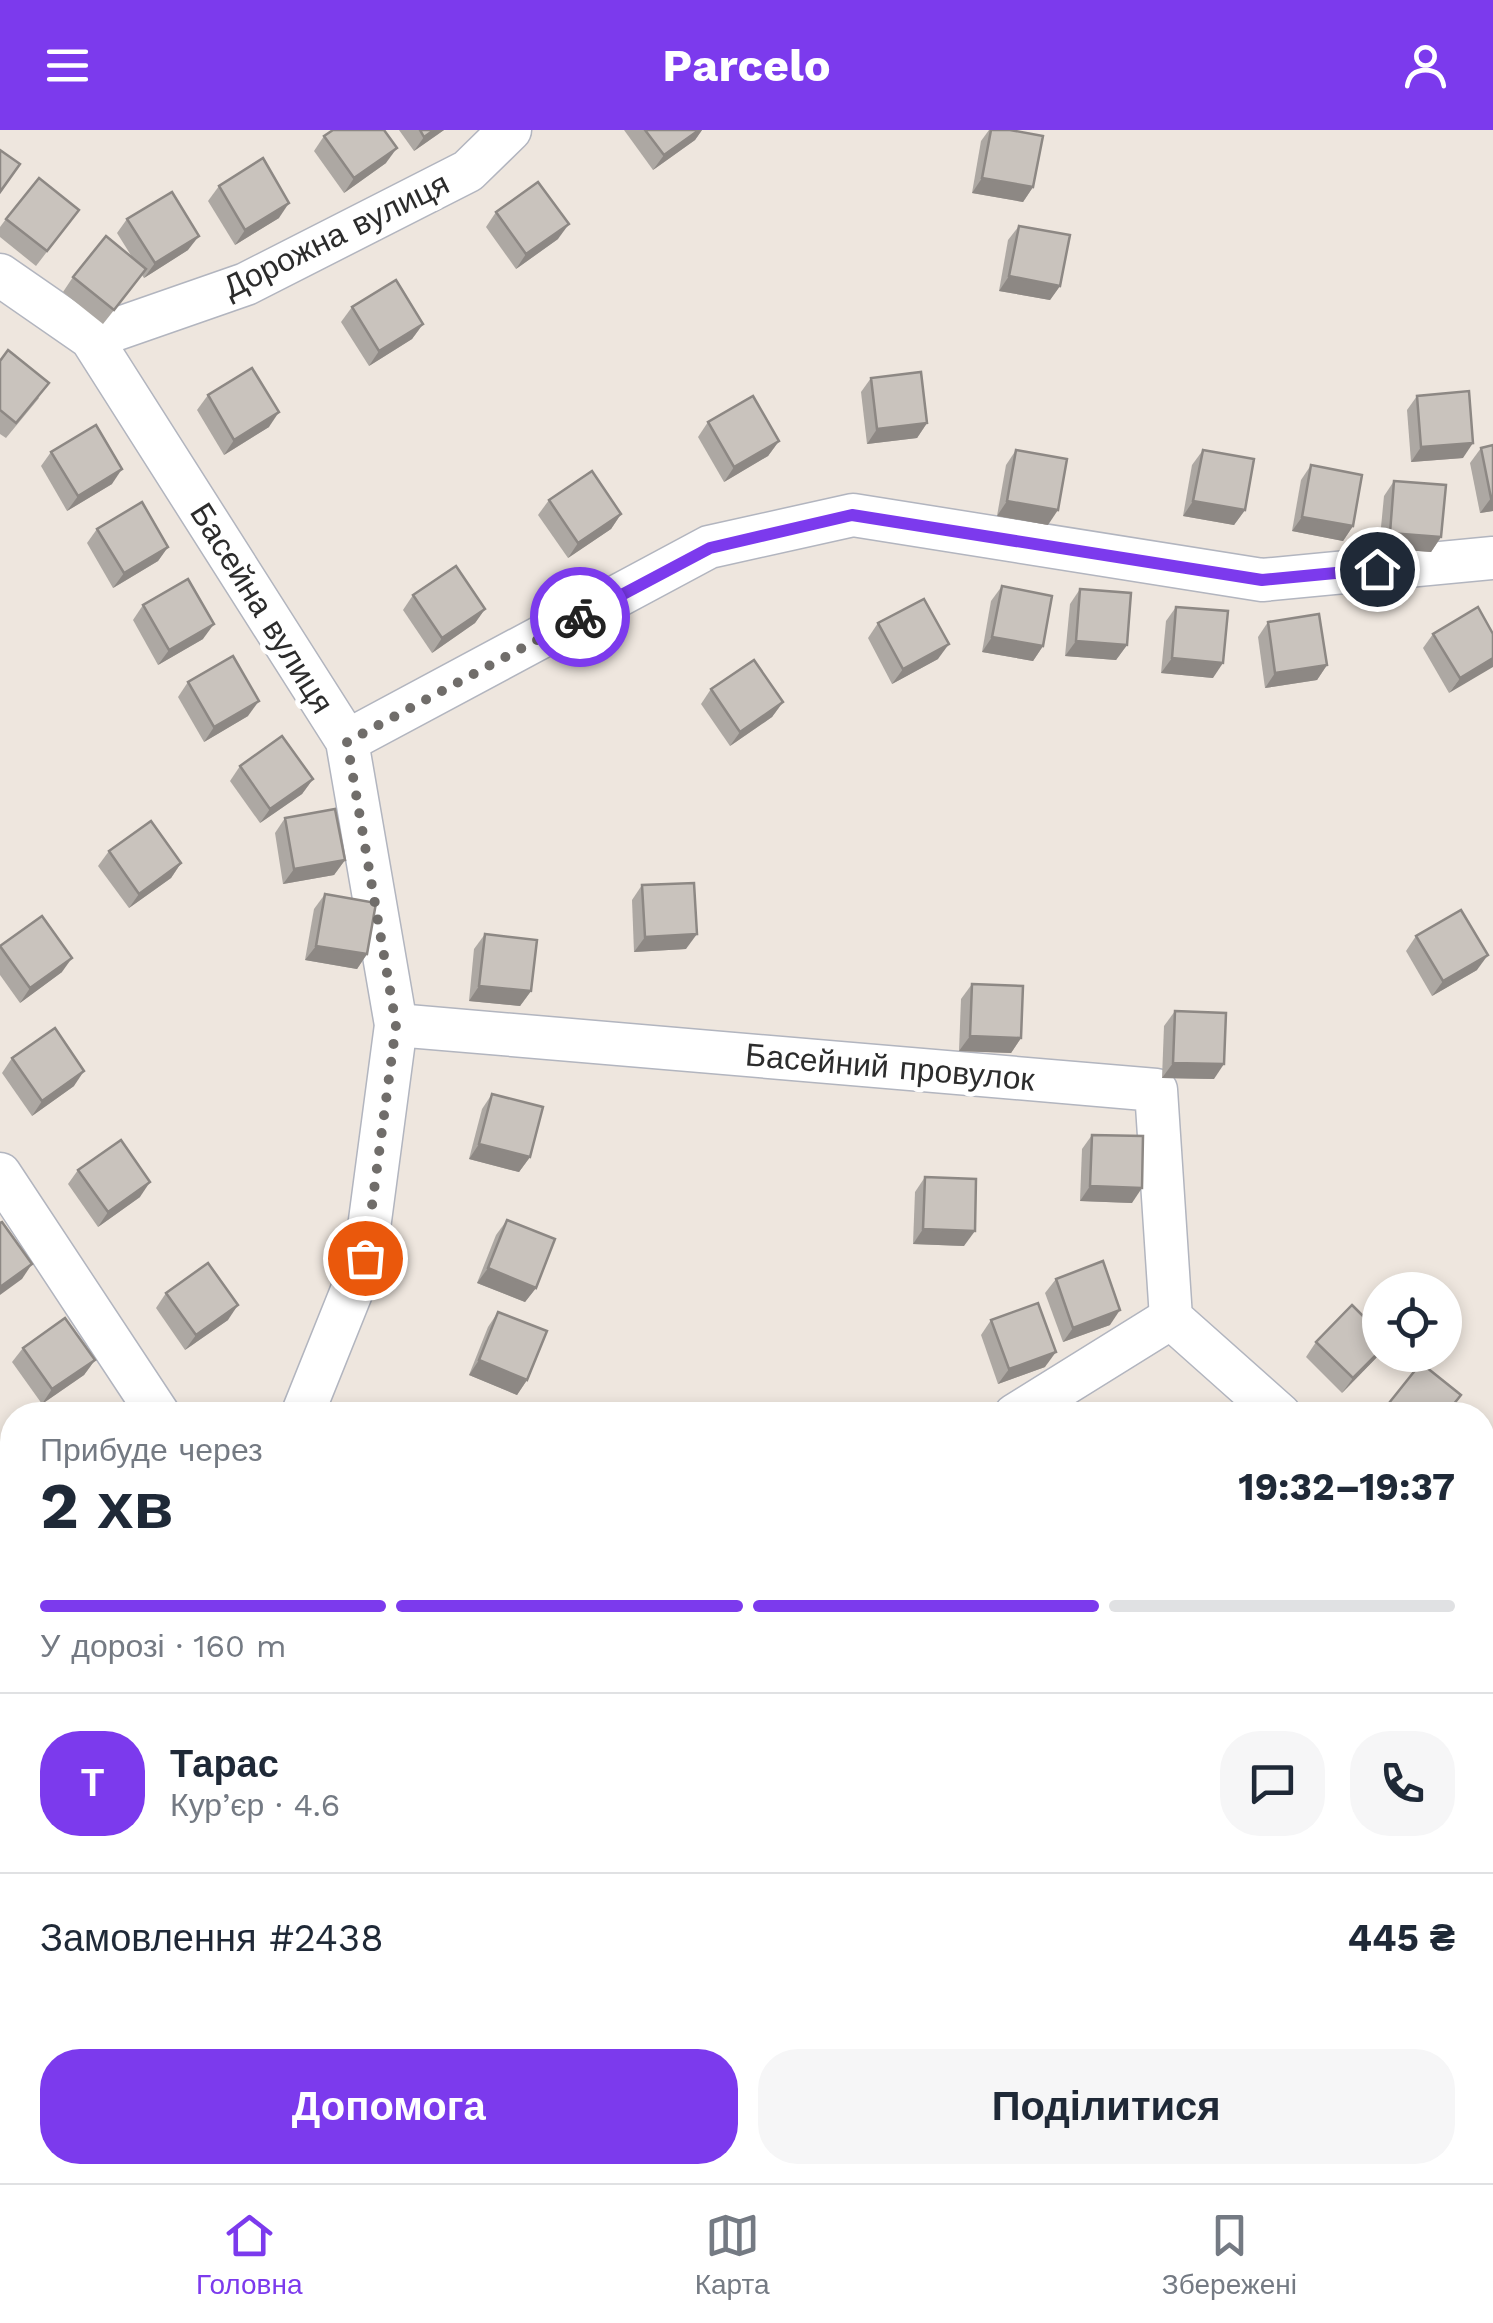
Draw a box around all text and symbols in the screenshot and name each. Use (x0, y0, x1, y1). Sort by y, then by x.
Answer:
icon: menu (40, 38, 95, 93)
icon: person (1398, 38, 1453, 93)
text: Parcelo (662, 39, 831, 92)
street label: Дорожна вулиця (217, 164, 455, 306)
street label: Басейна вулиця (182, 496, 342, 720)
pin (1335, 527, 1420, 612)
icon: home (1350, 542, 1405, 597)
courier (530, 567, 630, 667)
icon: bike (553, 590, 608, 645)
street label: Басейний провулок (744, 1035, 1037, 1099)
pin (323, 1216, 408, 1301)
icon: bag (338, 1231, 393, 1286)
map controls (1362, 1272, 1462, 1372)
button: locate (1362, 1272, 1462, 1372)
text: Прибуде через (40, 1431, 263, 1469)
text: 19:32–19:37 (1238, 1465, 1455, 1509)
text: 2 хв (40, 1468, 173, 1544)
text: У дорозі · 160 m (40, 1627, 286, 1665)
button: chat (1220, 1731, 1325, 1836)
button: phone (1350, 1731, 1455, 1836)
text: Тарас (170, 1742, 279, 1786)
text: Т (81, 1761, 104, 1805)
text: Кур’єр · 4.6 (170, 1786, 340, 1824)
text: Замовлення #2438 (40, 1916, 384, 1960)
text: 445 ₴ (1348, 1916, 1455, 1960)
button: Допомога (40, 2049, 738, 2164)
button: Поділитися (758, 2049, 1455, 2164)
tab: Головна (196, 2208, 303, 2301)
tab: Карта (695, 2208, 770, 2301)
tab: Збережені (1162, 2208, 1297, 2301)

